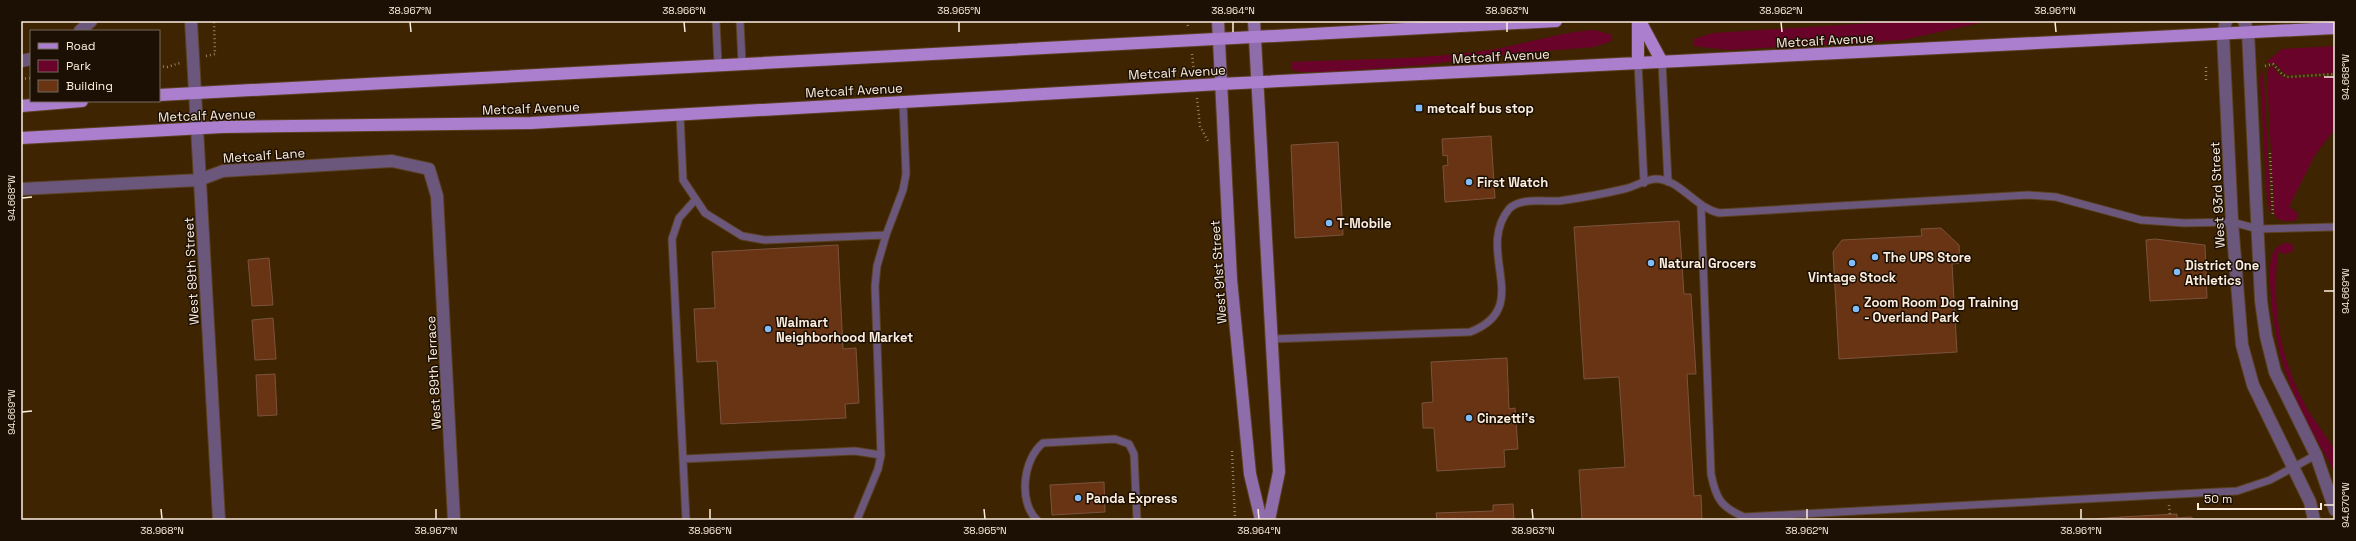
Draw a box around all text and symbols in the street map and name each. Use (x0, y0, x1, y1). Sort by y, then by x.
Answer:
text: 38.967°N (389, 4, 431, 17)
text: 38.966°N (662, 4, 706, 17)
text: 38.965°N (937, 4, 981, 17)
text: 38.964°N (1211, 4, 1255, 17)
text: 38.963°N (1485, 4, 1529, 17)
text: 38.962°N (1759, 4, 1803, 17)
text: 38.961°N (2034, 4, 2076, 17)
street label: Metcalf Avenue (1776, 29, 1874, 52)
legend (30, 30, 160, 102)
text: Road (66, 38, 95, 54)
street label: Metcalf Avenue (1452, 45, 1550, 68)
text: 94.668°W (2339, 54, 2352, 100)
text: Park (66, 58, 91, 74)
street label: Metcalf Avenue (1128, 61, 1226, 84)
text: Building (66, 78, 113, 94)
street label: Metcalf Avenue (805, 79, 903, 102)
street label: Metcalf Avenue (482, 98, 580, 119)
place label: metcalf bus stop (1427, 100, 1534, 117)
marker: metcalf bus stop (1414, 103, 1424, 113)
street label: Metcalf Avenue (158, 105, 256, 126)
street label: West 93rd Street (2206, 141, 2229, 249)
street label: Metcalf Lane (222, 144, 306, 167)
place label: First Watch (1477, 174, 1548, 191)
text: 94.668°W (5, 175, 18, 221)
marker: First Watch (1464, 177, 1474, 187)
place label: T-Mobile (1337, 215, 1391, 232)
street label: West 89th Street (180, 217, 203, 325)
marker: T-Mobile (1324, 218, 1334, 228)
street label: West 91st Street (1206, 219, 1231, 324)
place label: The UPS Store (1883, 249, 1971, 266)
marker: The UPS Store (1870, 252, 1880, 262)
place label: Natural Grocers (1659, 255, 1757, 272)
place label: District One Athletics (2185, 257, 2259, 289)
marker: Natural Grocers (1646, 258, 1656, 268)
marker: Vintage Stock (1847, 258, 1857, 268)
marker: District One Athletics (2172, 267, 2182, 277)
text: 94.669°W (2339, 268, 2352, 314)
place label: Vintage Stock (1808, 269, 1897, 286)
place label: Zoom Room Dog Training - Overland Park (1864, 294, 2019, 326)
marker: Zoom Room Dog Training - Overland Park (1851, 304, 1861, 314)
place label: Walmart Neighborhood Market (776, 314, 913, 346)
street label: West 89th Terrace (422, 315, 445, 430)
marker: Walmart Neighborhood Market (763, 324, 773, 334)
text: 94.669°W (5, 389, 18, 435)
place label: Cinzetti's (1477, 410, 1535, 427)
marker: Cinzetti's (1464, 413, 1474, 423)
text: 94.670°W (2339, 482, 2352, 528)
scale bar (2198, 485, 2321, 511)
place label: Panda Express (1086, 490, 1178, 507)
text: 50 m (2204, 491, 2232, 507)
marker: Panda Express (1073, 493, 1083, 503)
text: 38.968°N (140, 524, 184, 537)
text: 38.967°N (415, 524, 457, 537)
text: 38.966°N (688, 524, 732, 537)
text: 38.965°N (963, 524, 1007, 537)
text: 38.964°N (1237, 524, 1281, 537)
text: 38.963°N (1511, 524, 1555, 537)
text: 38.962°N (1785, 524, 1829, 537)
text: 38.961°N (2060, 524, 2102, 537)

